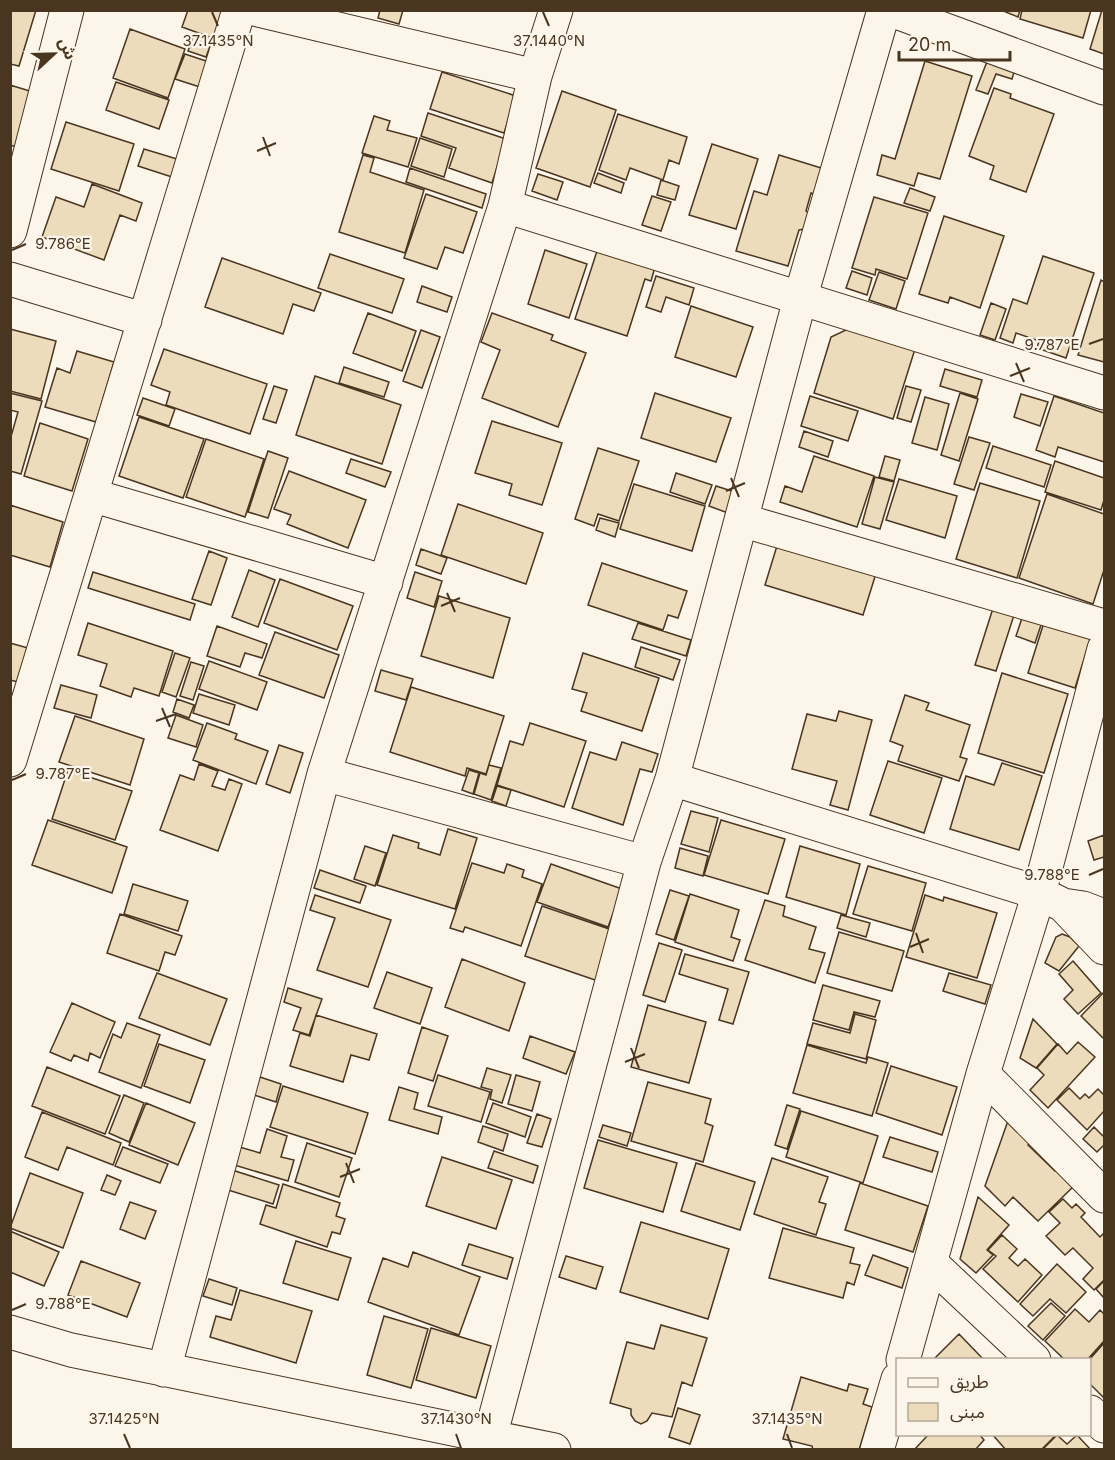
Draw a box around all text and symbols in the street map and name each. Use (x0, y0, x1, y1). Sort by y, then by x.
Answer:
north arrow (24, 24, 84, 84)
scale bar (899, 24, 1010, 62)
text: 37.1435°N (182, 31, 254, 50)
text: 37.1440°N (513, 31, 585, 50)
text: ش (55, 34, 81, 62)
text: 20 m (908, 34, 951, 55)
text: 9.786°E (35, 234, 91, 253)
text: 9.787°E (1025, 335, 1079, 354)
text: 9.787°E (36, 764, 90, 783)
text: 9.788°E (1024, 865, 1080, 884)
text: 9.788°E (35, 1294, 91, 1313)
legend (896, 1358, 1091, 1436)
text: طريق (950, 1371, 989, 1393)
text: مبنى (950, 1401, 985, 1423)
text: 37.1425°N (88, 1409, 160, 1428)
text: 37.1430°N (420, 1409, 492, 1428)
text: 37.1435°N (751, 1409, 823, 1428)

